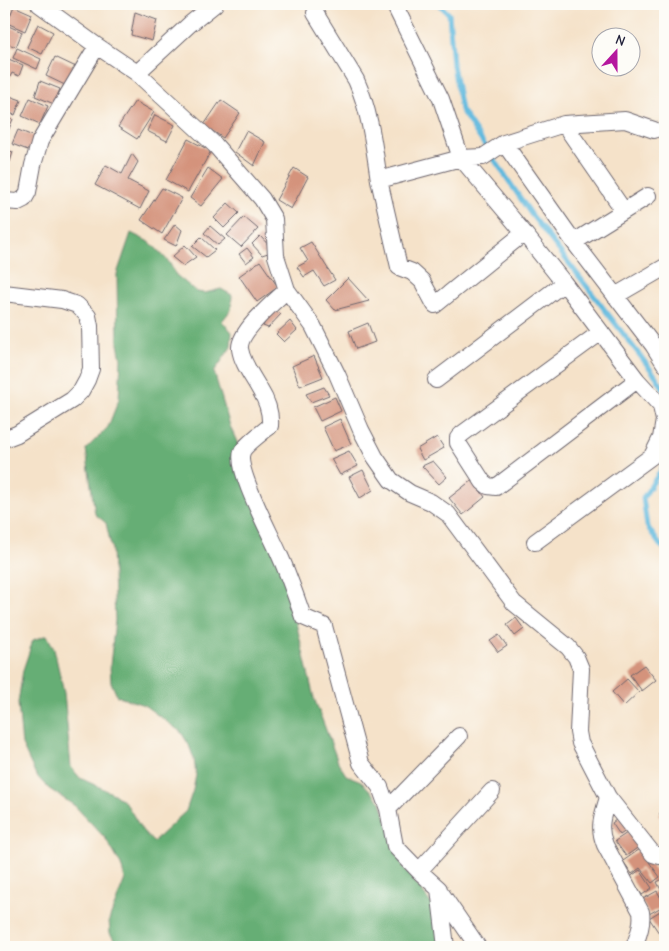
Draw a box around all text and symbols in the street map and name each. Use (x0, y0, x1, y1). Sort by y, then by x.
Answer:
north arrow (592, 28, 642, 78)
text: N (613, 31, 628, 50)

